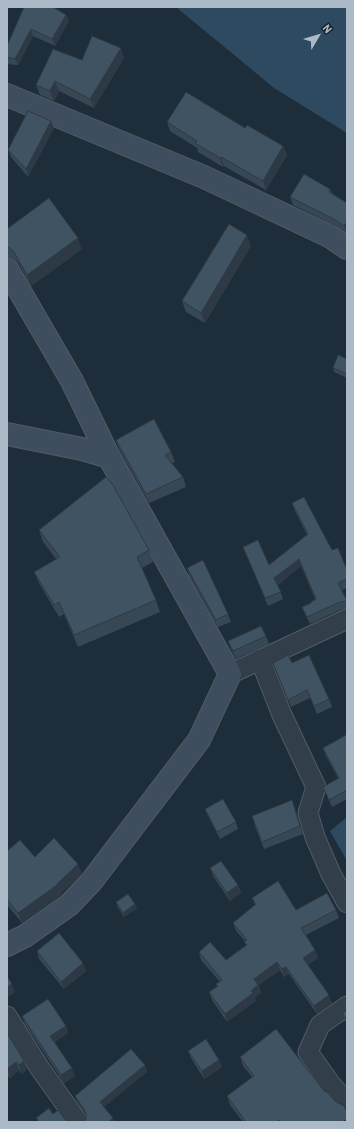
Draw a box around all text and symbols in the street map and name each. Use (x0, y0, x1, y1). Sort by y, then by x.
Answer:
north arrow (298, 16, 338, 56)
text: N (320, 21, 335, 35)

